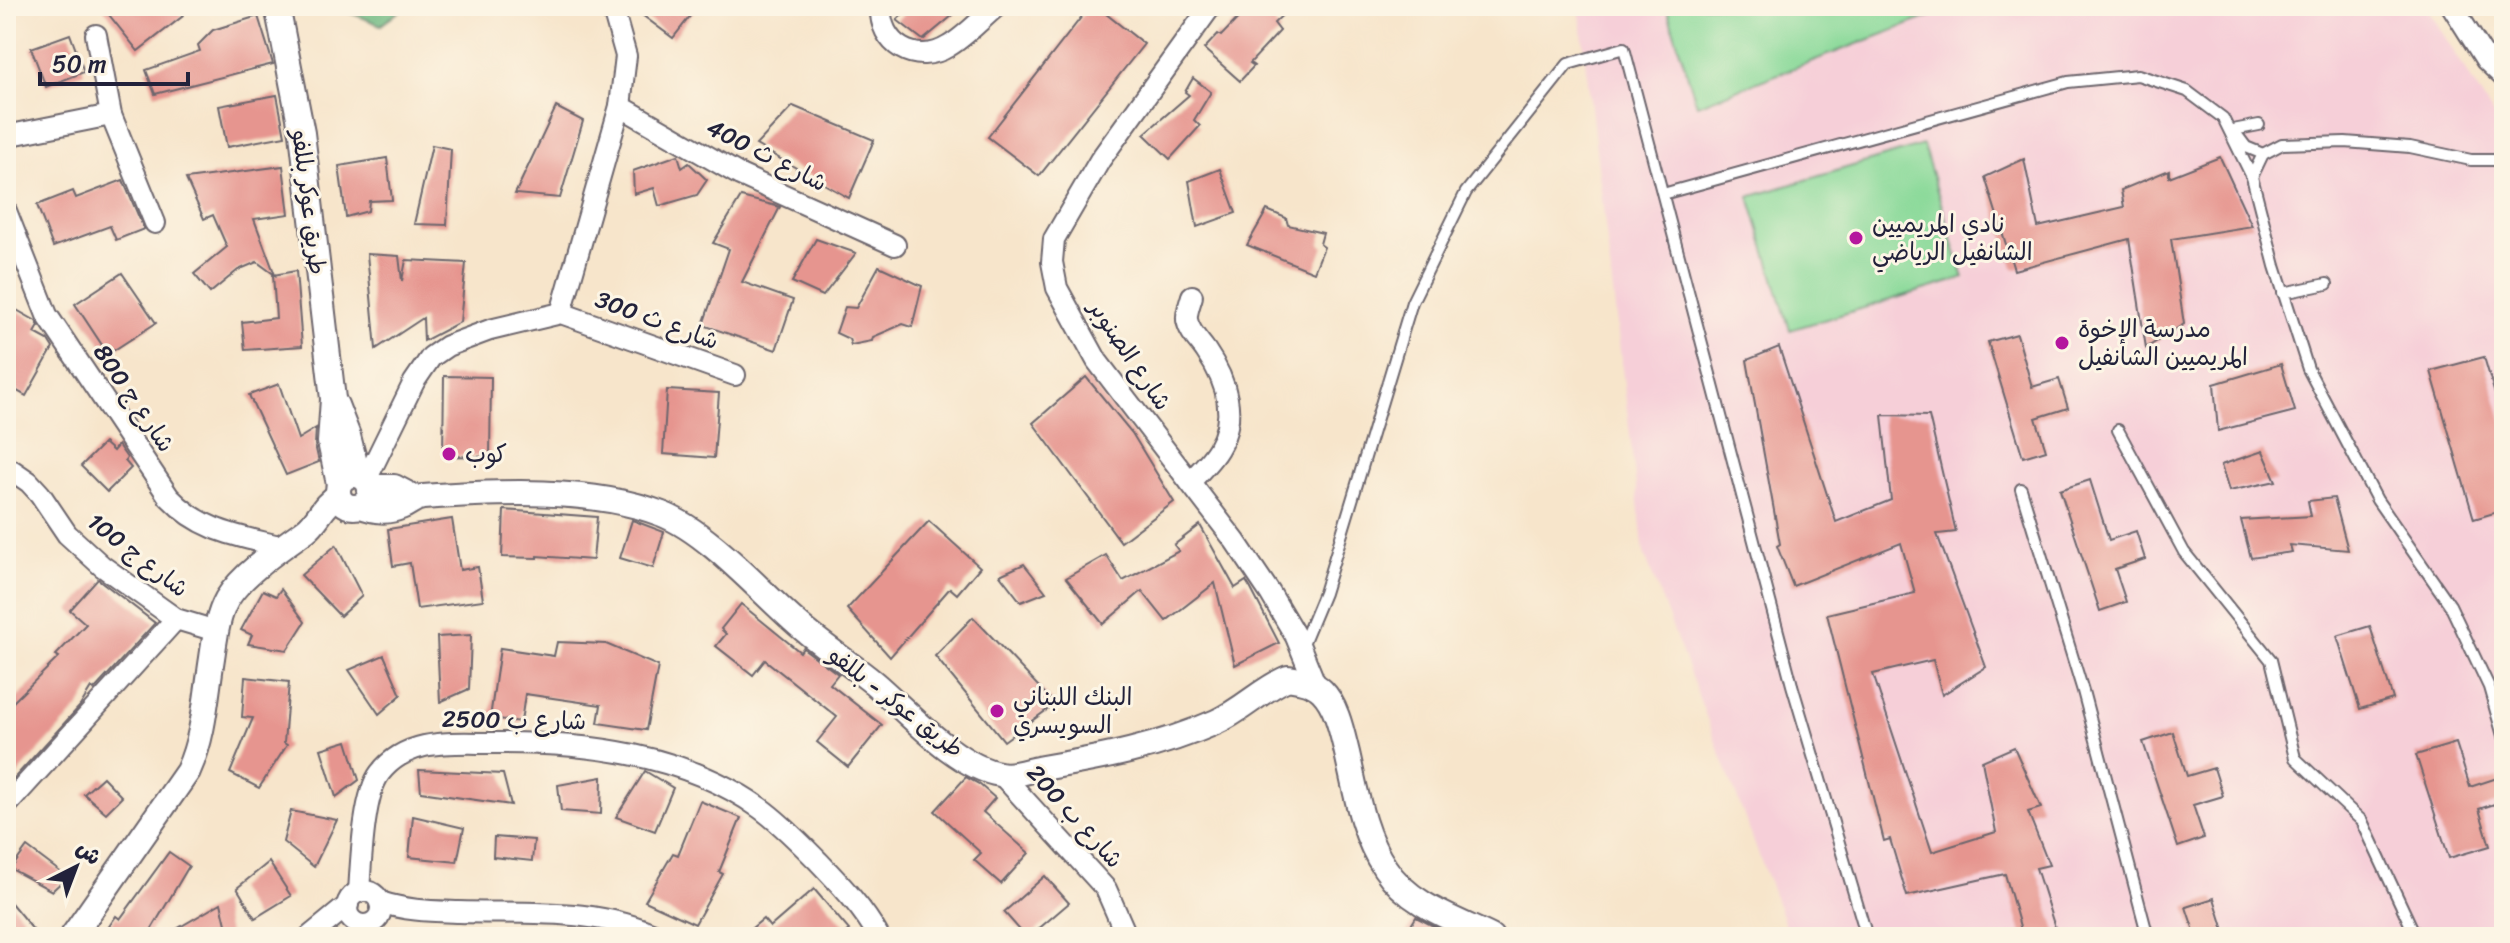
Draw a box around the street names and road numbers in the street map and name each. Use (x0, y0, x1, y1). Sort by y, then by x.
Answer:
street label: شارع ث 400 (699, 107, 835, 203)
street label: طريق عوكر بللفو (279, 126, 339, 277)
street label: شارع ث 300 (589, 278, 725, 362)
street label: شارع الصنوبر (1076, 289, 1183, 419)
street label: شارع ج 800 (82, 335, 186, 461)
street label: شارع ج 100 (78, 502, 198, 608)
street label: طريق عوكر - بللفو (818, 634, 973, 769)
street label: شارع ب 2500 (441, 698, 587, 742)
street label: شارع ب 200 (1016, 754, 1134, 878)

